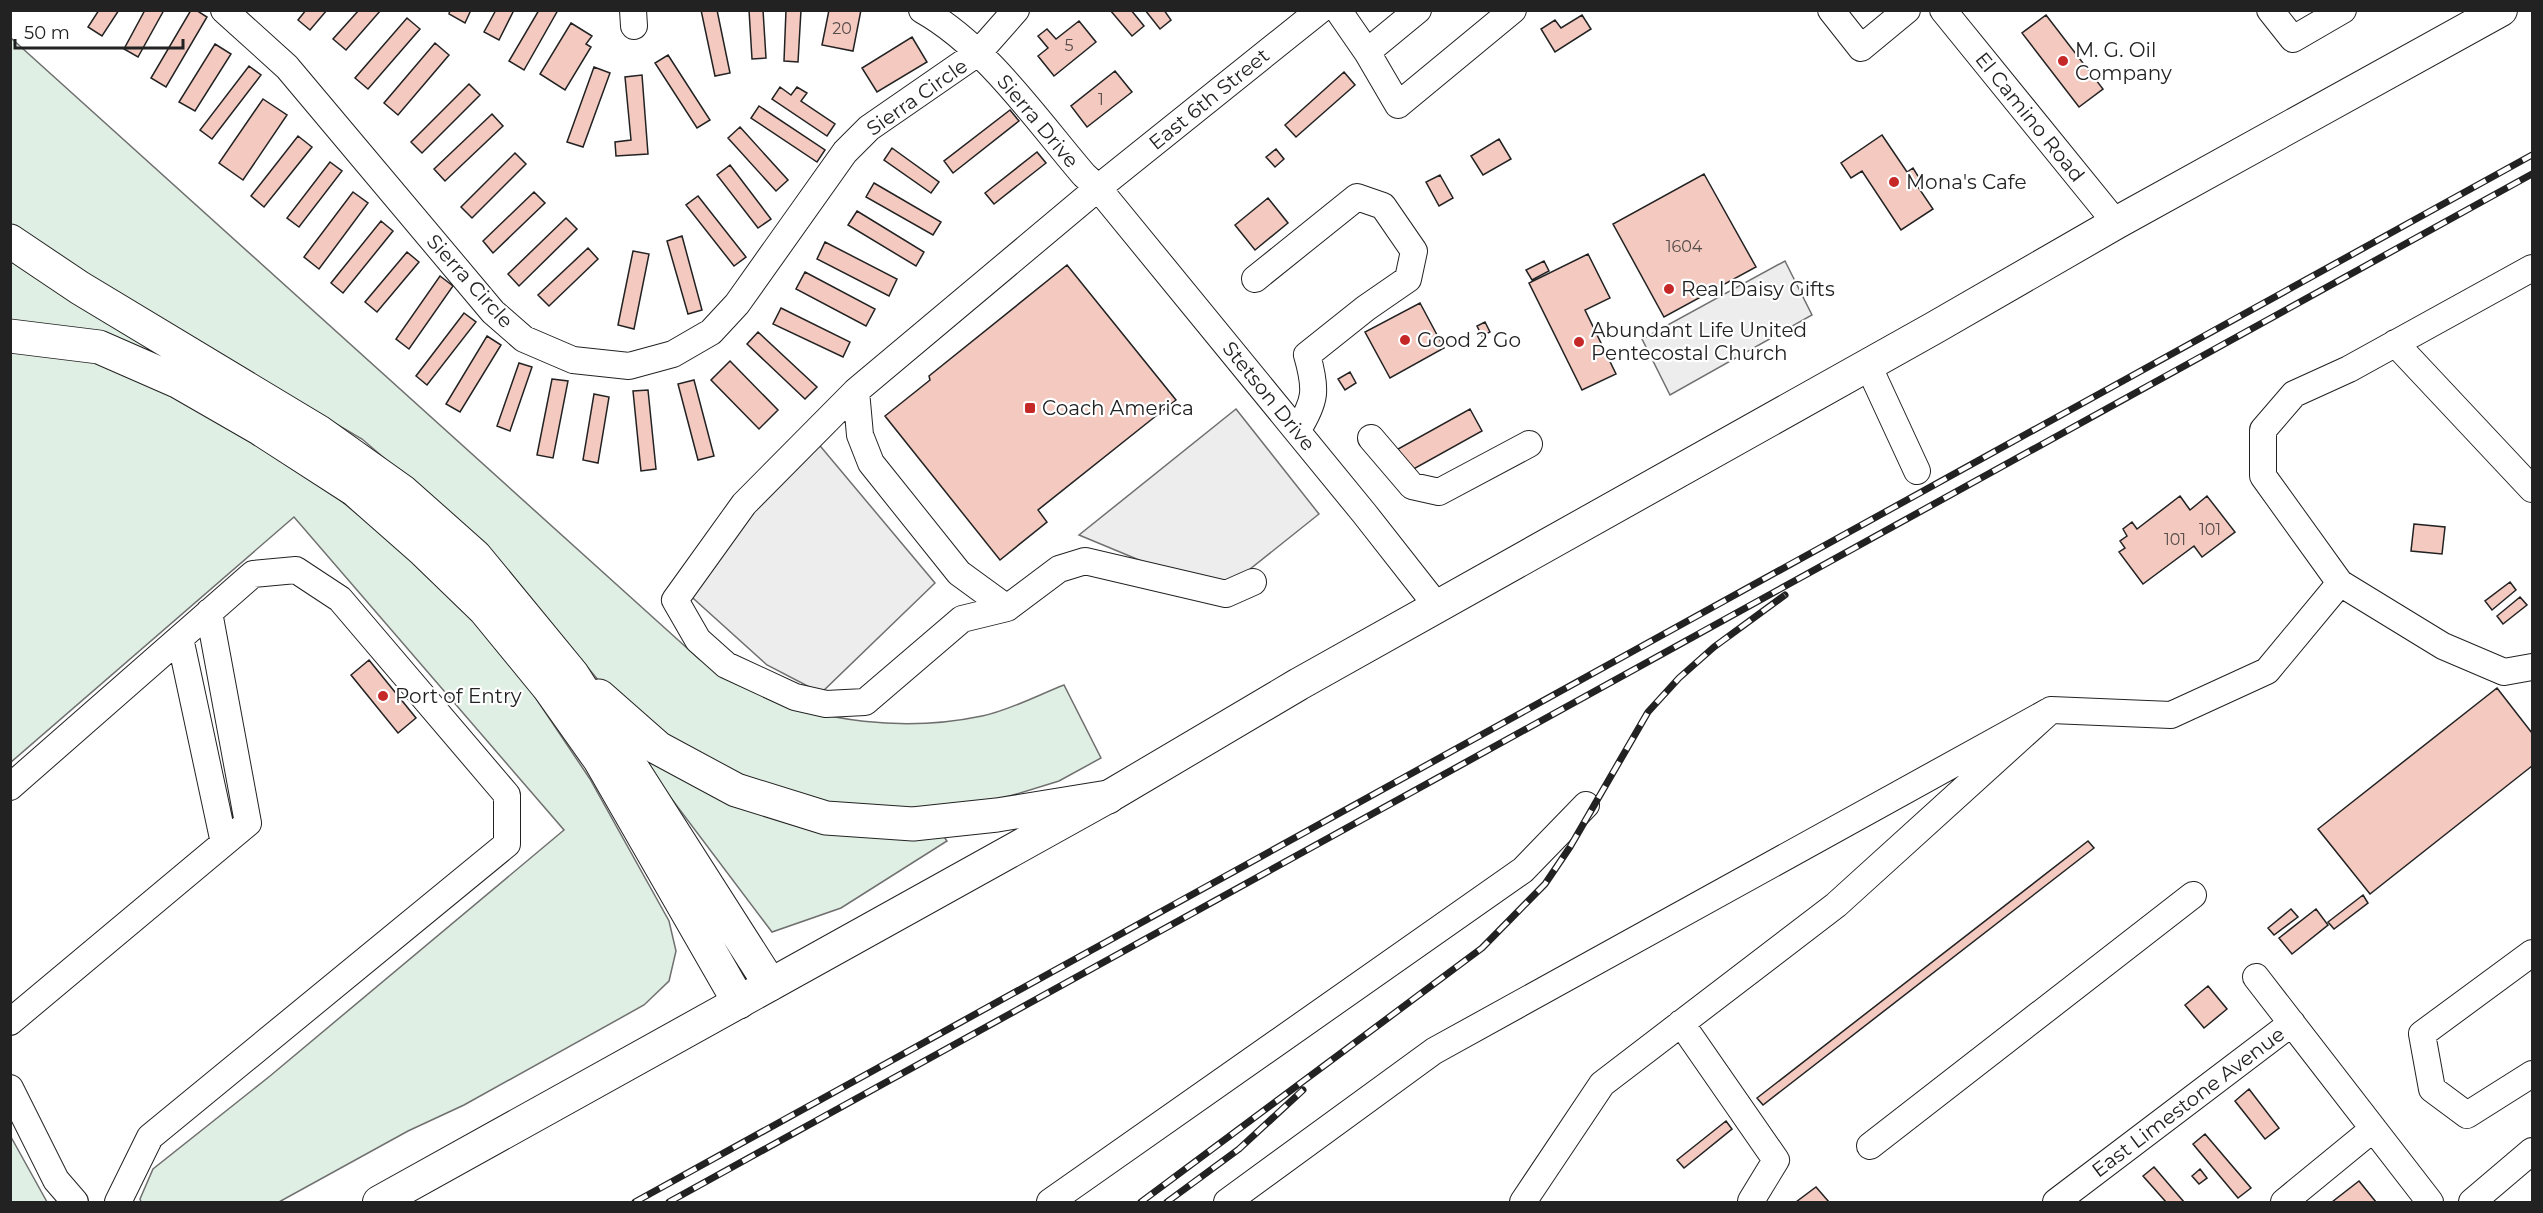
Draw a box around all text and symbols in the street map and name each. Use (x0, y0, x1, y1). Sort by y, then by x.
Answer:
scale bar (15, 12, 183, 50)
house number: 20 (832, 19, 852, 38)
text: 50 m (24, 22, 70, 44)
house number: 5 (1064, 36, 1074, 55)
place label: M. G. Oil Company (2075, 38, 2172, 85)
street label: East 6th Street (1144, 43, 1274, 155)
street label: El Camino Road (1970, 47, 2090, 187)
street label: Sierra Circle (862, 53, 972, 141)
marker: M. G. Oil Company (2056, 54, 2070, 68)
street label: Sierra Drive (992, 70, 1084, 172)
house number: 1 (1098, 90, 1104, 109)
place label: Mona's Cafe (1906, 170, 2027, 194)
marker: Mona's Cafe (1887, 175, 1901, 189)
street label: Sierra Circle (422, 229, 518, 333)
house number: 1604 (1666, 237, 1703, 256)
place label: Real Daisy Gifts (1681, 277, 1835, 301)
marker: Real Daisy Gifts (1662, 282, 1676, 296)
place label: Abundant Life United Pentecostal Church (1591, 318, 1807, 365)
place label: Good 2 Go (1417, 328, 1521, 352)
marker: Good 2 Go (1398, 333, 1412, 347)
marker: Abundant Life United Pentecostal Church (1572, 335, 1586, 349)
street label: Stetson Drive (1218, 336, 1320, 456)
place label: Coach America (1042, 396, 1194, 420)
marker: Coach America (1023, 401, 1037, 415)
house number: 101 (2199, 520, 2221, 539)
house number: 101 (2164, 530, 2186, 549)
place label: Port of Entry (395, 684, 522, 708)
marker: Port of Entry (376, 689, 390, 703)
street label: East Limestone Avenue (2087, 1022, 2289, 1182)

